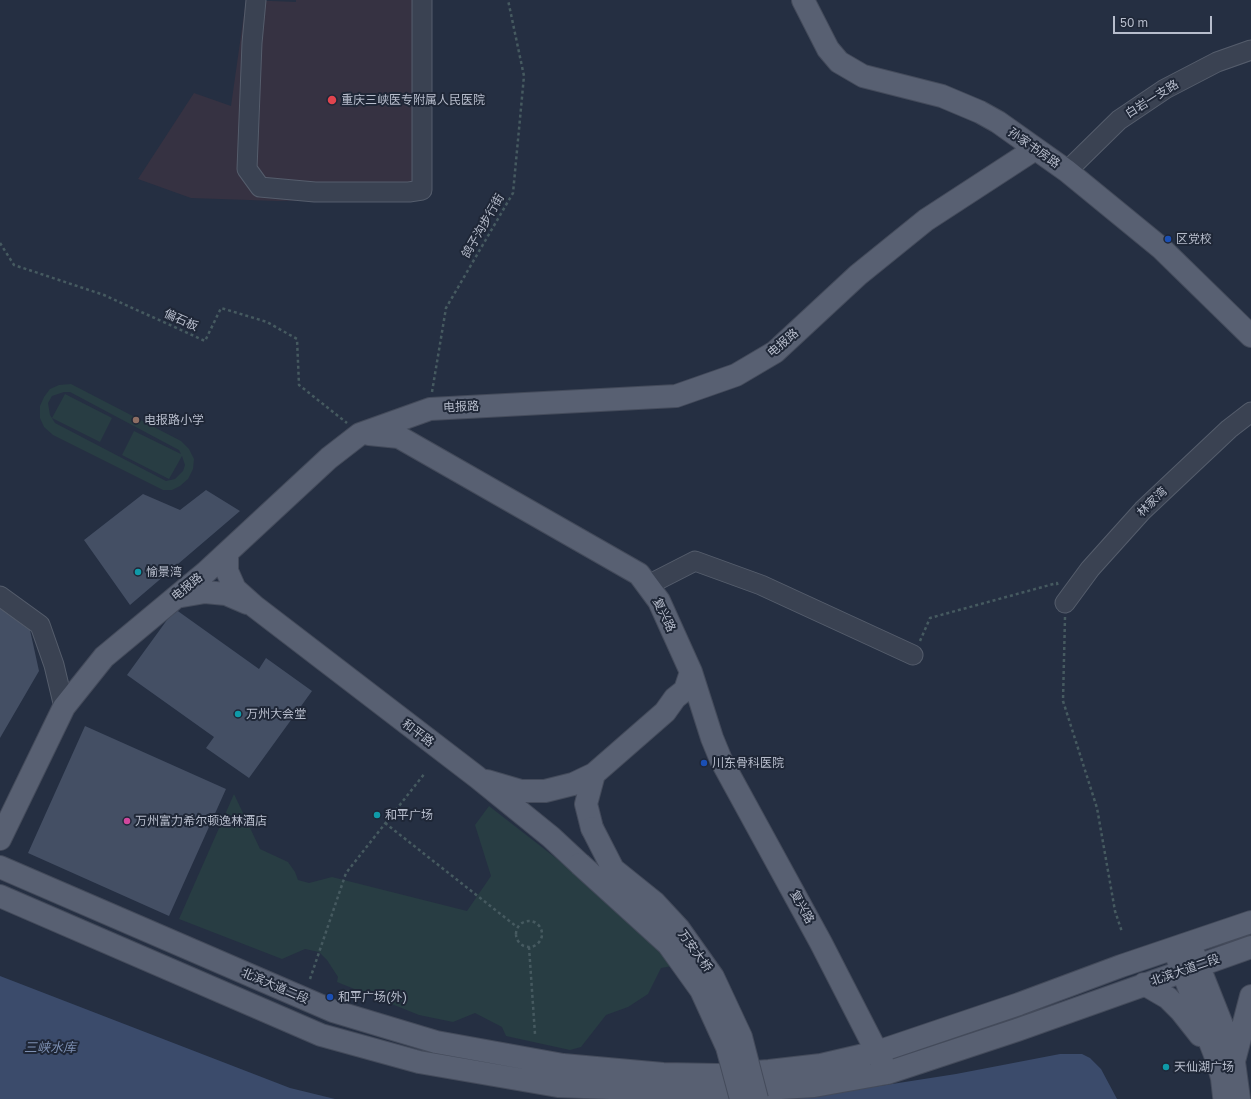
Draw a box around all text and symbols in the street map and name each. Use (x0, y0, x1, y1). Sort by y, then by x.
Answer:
scale bar (1115, 8, 1214, 34)
text: 50 m (1120, 15, 1148, 30)
street label: 白岩一支路 (1123, 77, 1181, 121)
place label: 重庆三峡医专附属人民医院 (341, 93, 485, 107)
marker: 重庆三峡医专附属人民医院 (326, 94, 338, 106)
street label: 孙家书房路 (1005, 125, 1063, 171)
street label: 鸽子沟步行街 (459, 191, 507, 261)
place label: 区党校 (1176, 232, 1212, 246)
marker: 区党校 (1163, 234, 1173, 244)
street label: 偏石板 (162, 306, 200, 334)
street label: 电报路 (765, 326, 801, 360)
street label: 电报路 (443, 399, 479, 415)
place label: 电报路小学 (144, 413, 204, 427)
marker: 电报路小学 (131, 415, 141, 425)
street label: 林家湾 (1134, 484, 1170, 520)
place label: 愉景湾 (146, 565, 182, 579)
marker: 愉景湾 (133, 567, 143, 577)
street label: 电报路 (168, 570, 206, 604)
street label: 复兴路 (650, 596, 678, 634)
place label: 万州大会堂 (246, 707, 306, 721)
marker: 万州大会堂 (233, 709, 243, 719)
street label: 和平路 (399, 716, 437, 750)
place label: 川东骨科医院 (712, 756, 784, 770)
marker: 川东骨科医院 (699, 758, 709, 768)
place label: 和平广场 (385, 808, 433, 822)
marker: 和平广场 (372, 810, 382, 820)
place label: 万州富力希尔顿逸林酒店 (135, 814, 267, 828)
marker: 万州富力希尔顿逸林酒店 (122, 816, 132, 826)
street label: 复兴路 (787, 888, 817, 926)
street label: 万安大桥 (675, 927, 715, 975)
street label: 北滨大道二段 (1149, 951, 1221, 989)
street label: 北滨大道二段 (239, 965, 311, 1007)
place label: 和平广场(外) (338, 990, 407, 1004)
marker: 和平广场(外) (325, 992, 335, 1002)
water label: 三峡水库 (24, 1040, 76, 1056)
place label: 天仙湖广场 (1174, 1060, 1234, 1074)
marker: 天仙湖广场 (1161, 1062, 1171, 1072)

